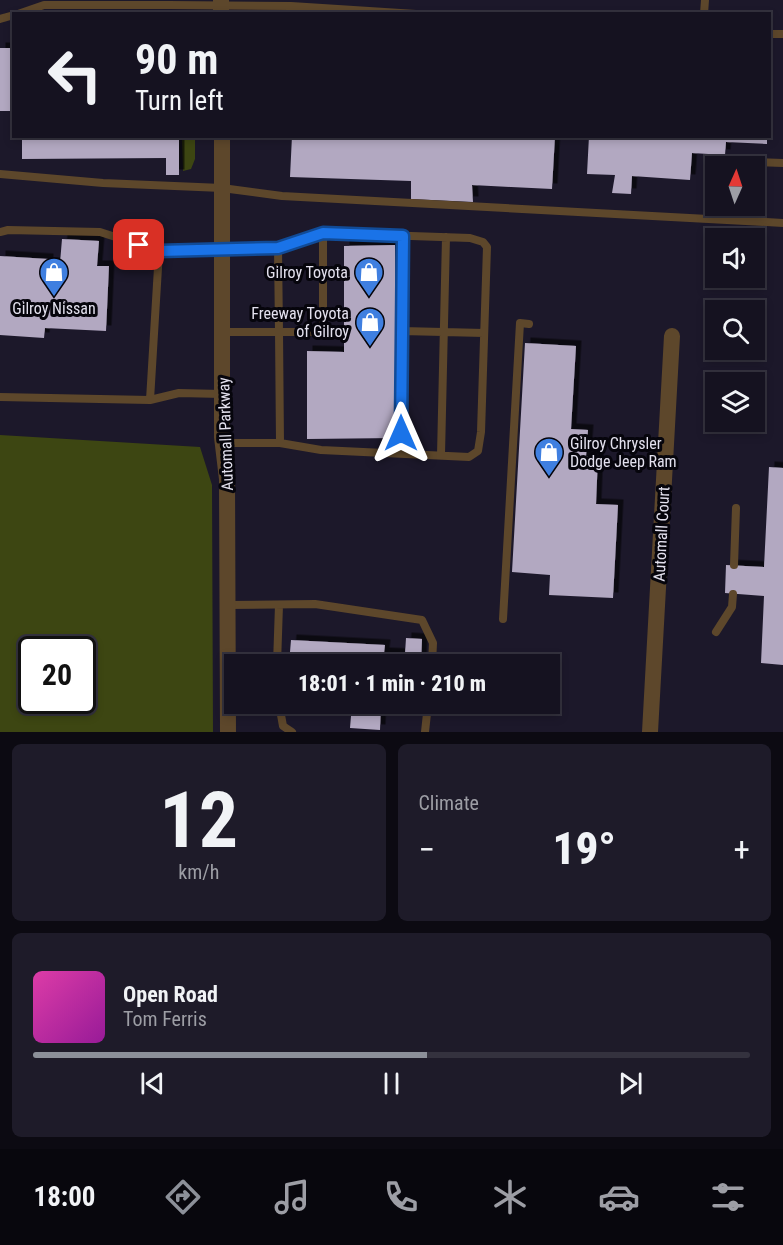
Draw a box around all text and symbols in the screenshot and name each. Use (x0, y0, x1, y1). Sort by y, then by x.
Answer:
text: 90 m (135, 35, 218, 84)
icon: left (36, 36, 114, 114)
text: Turn left (135, 85, 224, 117)
north arrow (705, 156, 765, 216)
map controls (705, 156, 765, 432)
pin (113, 219, 164, 270)
icon: arrive (122, 228, 155, 261)
button: sound (705, 228, 765, 288)
shop icon: Gilroy Nissan (38, 256, 70, 298)
shop icon: Gilroy Toyota (353, 256, 385, 298)
place label: Gilroy Toyota (266, 263, 348, 282)
place label: Gilroy Nissan (12, 299, 96, 318)
button: search (705, 300, 765, 360)
place label: Freeway Toyota of Gilroy (251, 304, 349, 341)
shop icon: Freeway Toyota of Gilroy (354, 306, 386, 348)
button: layers (705, 372, 765, 432)
street label: Automall Parkway (214, 377, 237, 491)
position arrow (369, 401, 433, 465)
place label: Gilroy Chrysler Dodge Jeep Ram (570, 434, 677, 471)
shop icon: Gilroy Chrysler Dodge Jeep Ram (533, 436, 565, 478)
street label: Automall Court (650, 486, 673, 582)
speed limit sign: 20 (18, 636, 96, 714)
text: 18:01 · 1 min · 210 m (298, 671, 486, 696)
text: 12 (159, 775, 238, 866)
text: Climate (419, 791, 479, 815)
text: 19° (553, 822, 616, 875)
text: − (419, 830, 435, 869)
text: + (734, 830, 750, 869)
text: km/h (178, 860, 219, 884)
text: Open Road (123, 982, 218, 1007)
text: Tom Ferris (123, 1007, 207, 1031)
icon: previous (136, 1067, 169, 1100)
icon: pause (375, 1067, 408, 1100)
icon: next (614, 1067, 647, 1100)
icon: directions (162, 1176, 204, 1218)
icon: music (271, 1176, 313, 1218)
icon: phone (380, 1176, 422, 1218)
icon: climate (489, 1176, 531, 1218)
icon: car (598, 1176, 640, 1218)
icon: filters (707, 1176, 749, 1218)
text: 18:00 (34, 1181, 95, 1213)

